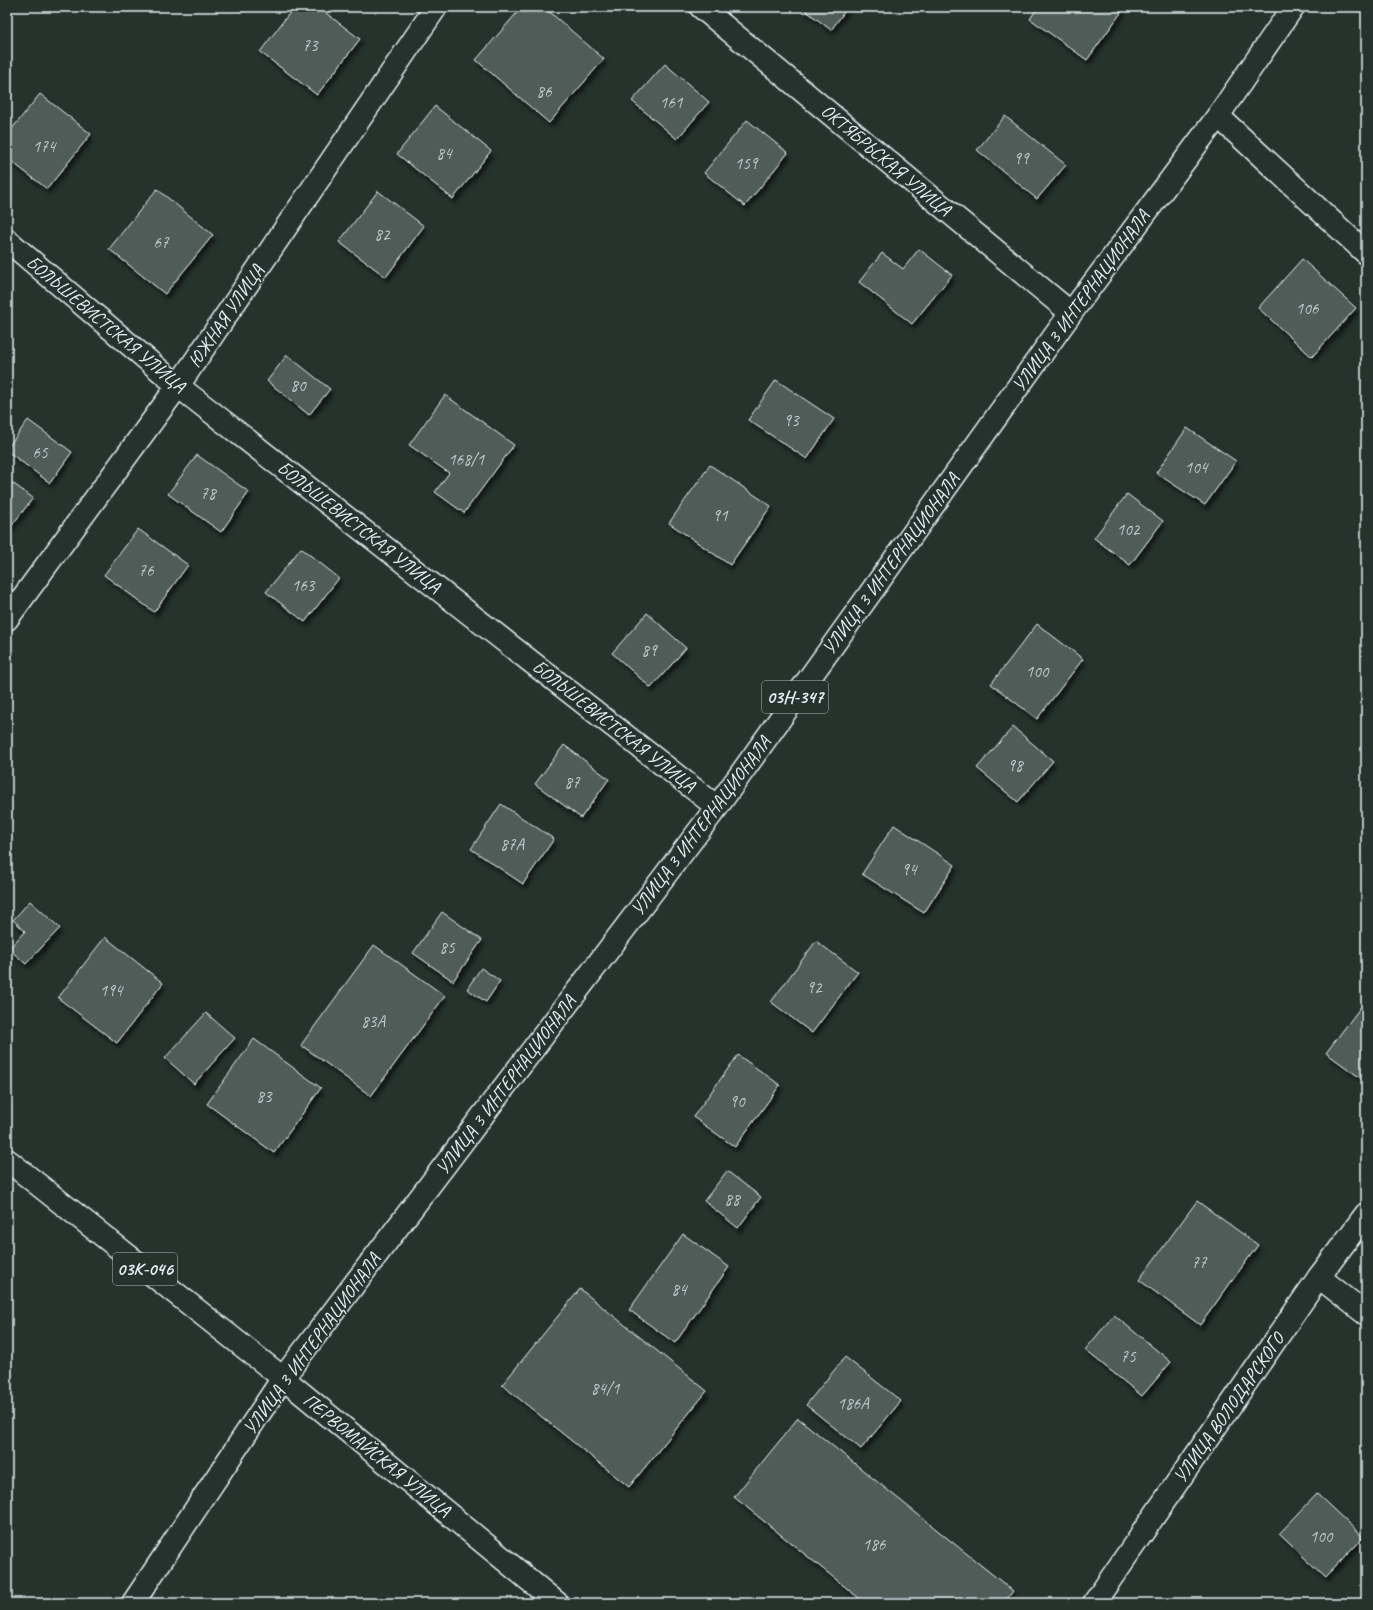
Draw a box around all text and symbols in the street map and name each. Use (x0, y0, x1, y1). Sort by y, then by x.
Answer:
house number: 73 (302, 35, 319, 56)
house number: 86 (536, 81, 553, 102)
house number: 161 (660, 92, 684, 113)
street label: ОКТЯБРЬСКАЯ УЛИЦА (816, 99, 957, 222)
house number: 174 (33, 136, 58, 157)
house number: 84 (436, 143, 454, 164)
house number: 99 (1013, 148, 1030, 169)
house number: 159 (735, 153, 759, 174)
street label: УЛИЦА 3 ИНТЕРНАЦИОНАЛА (1007, 204, 1156, 396)
house number: 82 (374, 224, 391, 245)
house number: 67 (153, 232, 170, 253)
street label: БОЛЬШЕВИСТСКАЯ УЛИЦА (21, 250, 191, 398)
street label: ЮЖНАЯ УЛИЦА (183, 260, 269, 372)
house number: 106 (1296, 298, 1320, 319)
house number: 80 (290, 375, 307, 396)
house number: 93 (783, 410, 800, 431)
house number: 65 (32, 442, 49, 463)
house number: 168/1 (448, 449, 485, 470)
street label: БОЛЬШЕВИСТСКАЯ УЛИЦА (272, 456, 446, 599)
house number: 104 (1185, 457, 1210, 478)
street label: УЛИЦА 3 ИНТЕРНАЦИОНАЛА (817, 467, 966, 659)
house number: 78 (200, 483, 218, 504)
house number: 91 (712, 505, 729, 526)
house number: 102 (1117, 519, 1141, 540)
house number: 76 (138, 560, 155, 581)
house number: 163 (292, 575, 316, 596)
house number: 89 (641, 640, 658, 661)
street label: БОЛЬШЕВИСТСКАЯ УЛИЦА (527, 655, 701, 798)
house number: 100 (1026, 661, 1050, 682)
road number: 03Н-347 (762, 681, 828, 713)
street label: УЛИЦА 3 ИНТЕРНАЦИОНАЛА (626, 730, 777, 921)
house number: 98 (1007, 755, 1025, 776)
house number: 87 (564, 772, 581, 793)
house number: 87А (500, 834, 525, 855)
house number: 94 (901, 859, 919, 880)
house number: 85 (439, 937, 456, 958)
house number: 92 (806, 977, 823, 998)
house number: 194 (100, 980, 125, 1001)
street label: УЛИЦА 3 ИНТЕРНАЦИОНАЛА (431, 989, 582, 1180)
house number: 83А (361, 1011, 386, 1032)
house number: 83 (256, 1086, 273, 1107)
house number: 90 (729, 1091, 746, 1112)
house number: 88 (724, 1189, 742, 1210)
street label: УЛИЦА 3 ИНТЕРНАЦИОНАЛА (238, 1247, 387, 1439)
house number: 77 (1191, 1252, 1208, 1273)
road number: 03К-046 (113, 1253, 177, 1285)
house number: 84 (671, 1279, 689, 1300)
street label: УЛИЦА ВОЛОДАРСКОГО (1168, 1327, 1291, 1488)
house number: 75 (1120, 1346, 1137, 1367)
house number: 84/1 (591, 1378, 621, 1399)
street label: ПЕРВОМАЙСКАЯ УЛИЦА (298, 1388, 456, 1522)
house number: 186А (837, 1393, 870, 1414)
house number: 100 (1310, 1526, 1334, 1547)
house number: 186 (863, 1534, 887, 1555)

